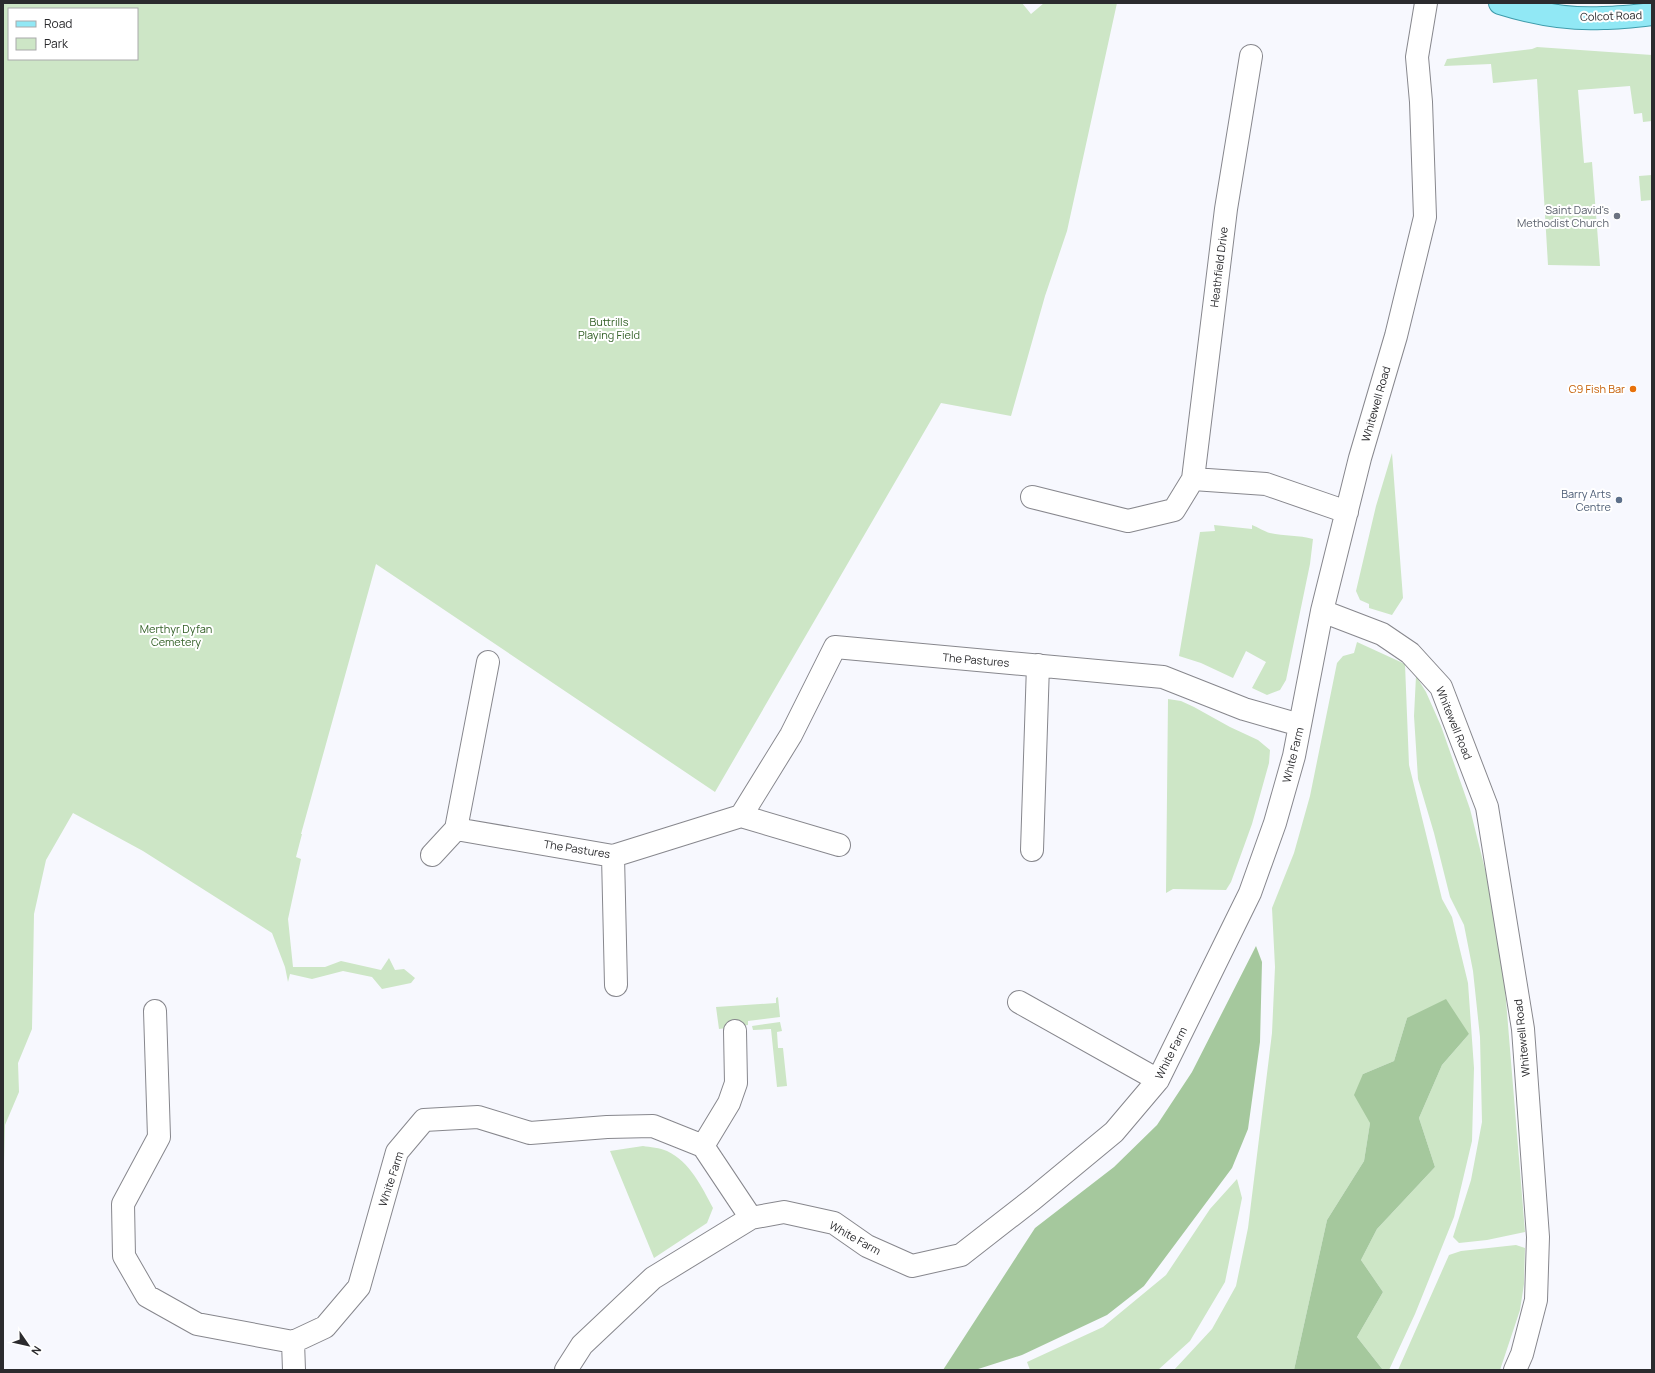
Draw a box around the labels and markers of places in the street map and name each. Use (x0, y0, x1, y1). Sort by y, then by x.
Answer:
place label: Saint David's Methodist Church (1517, 202, 1609, 230)
marker: Saint David's Methodist Church (1612, 211, 1622, 221)
place label: G9 Fish Bar (1569, 381, 1625, 396)
marker: G9 Fish Bar (1628, 384, 1638, 394)
place label: Barry Arts Centre (1561, 486, 1612, 514)
marker: Barry Arts Centre (1614, 495, 1624, 505)

